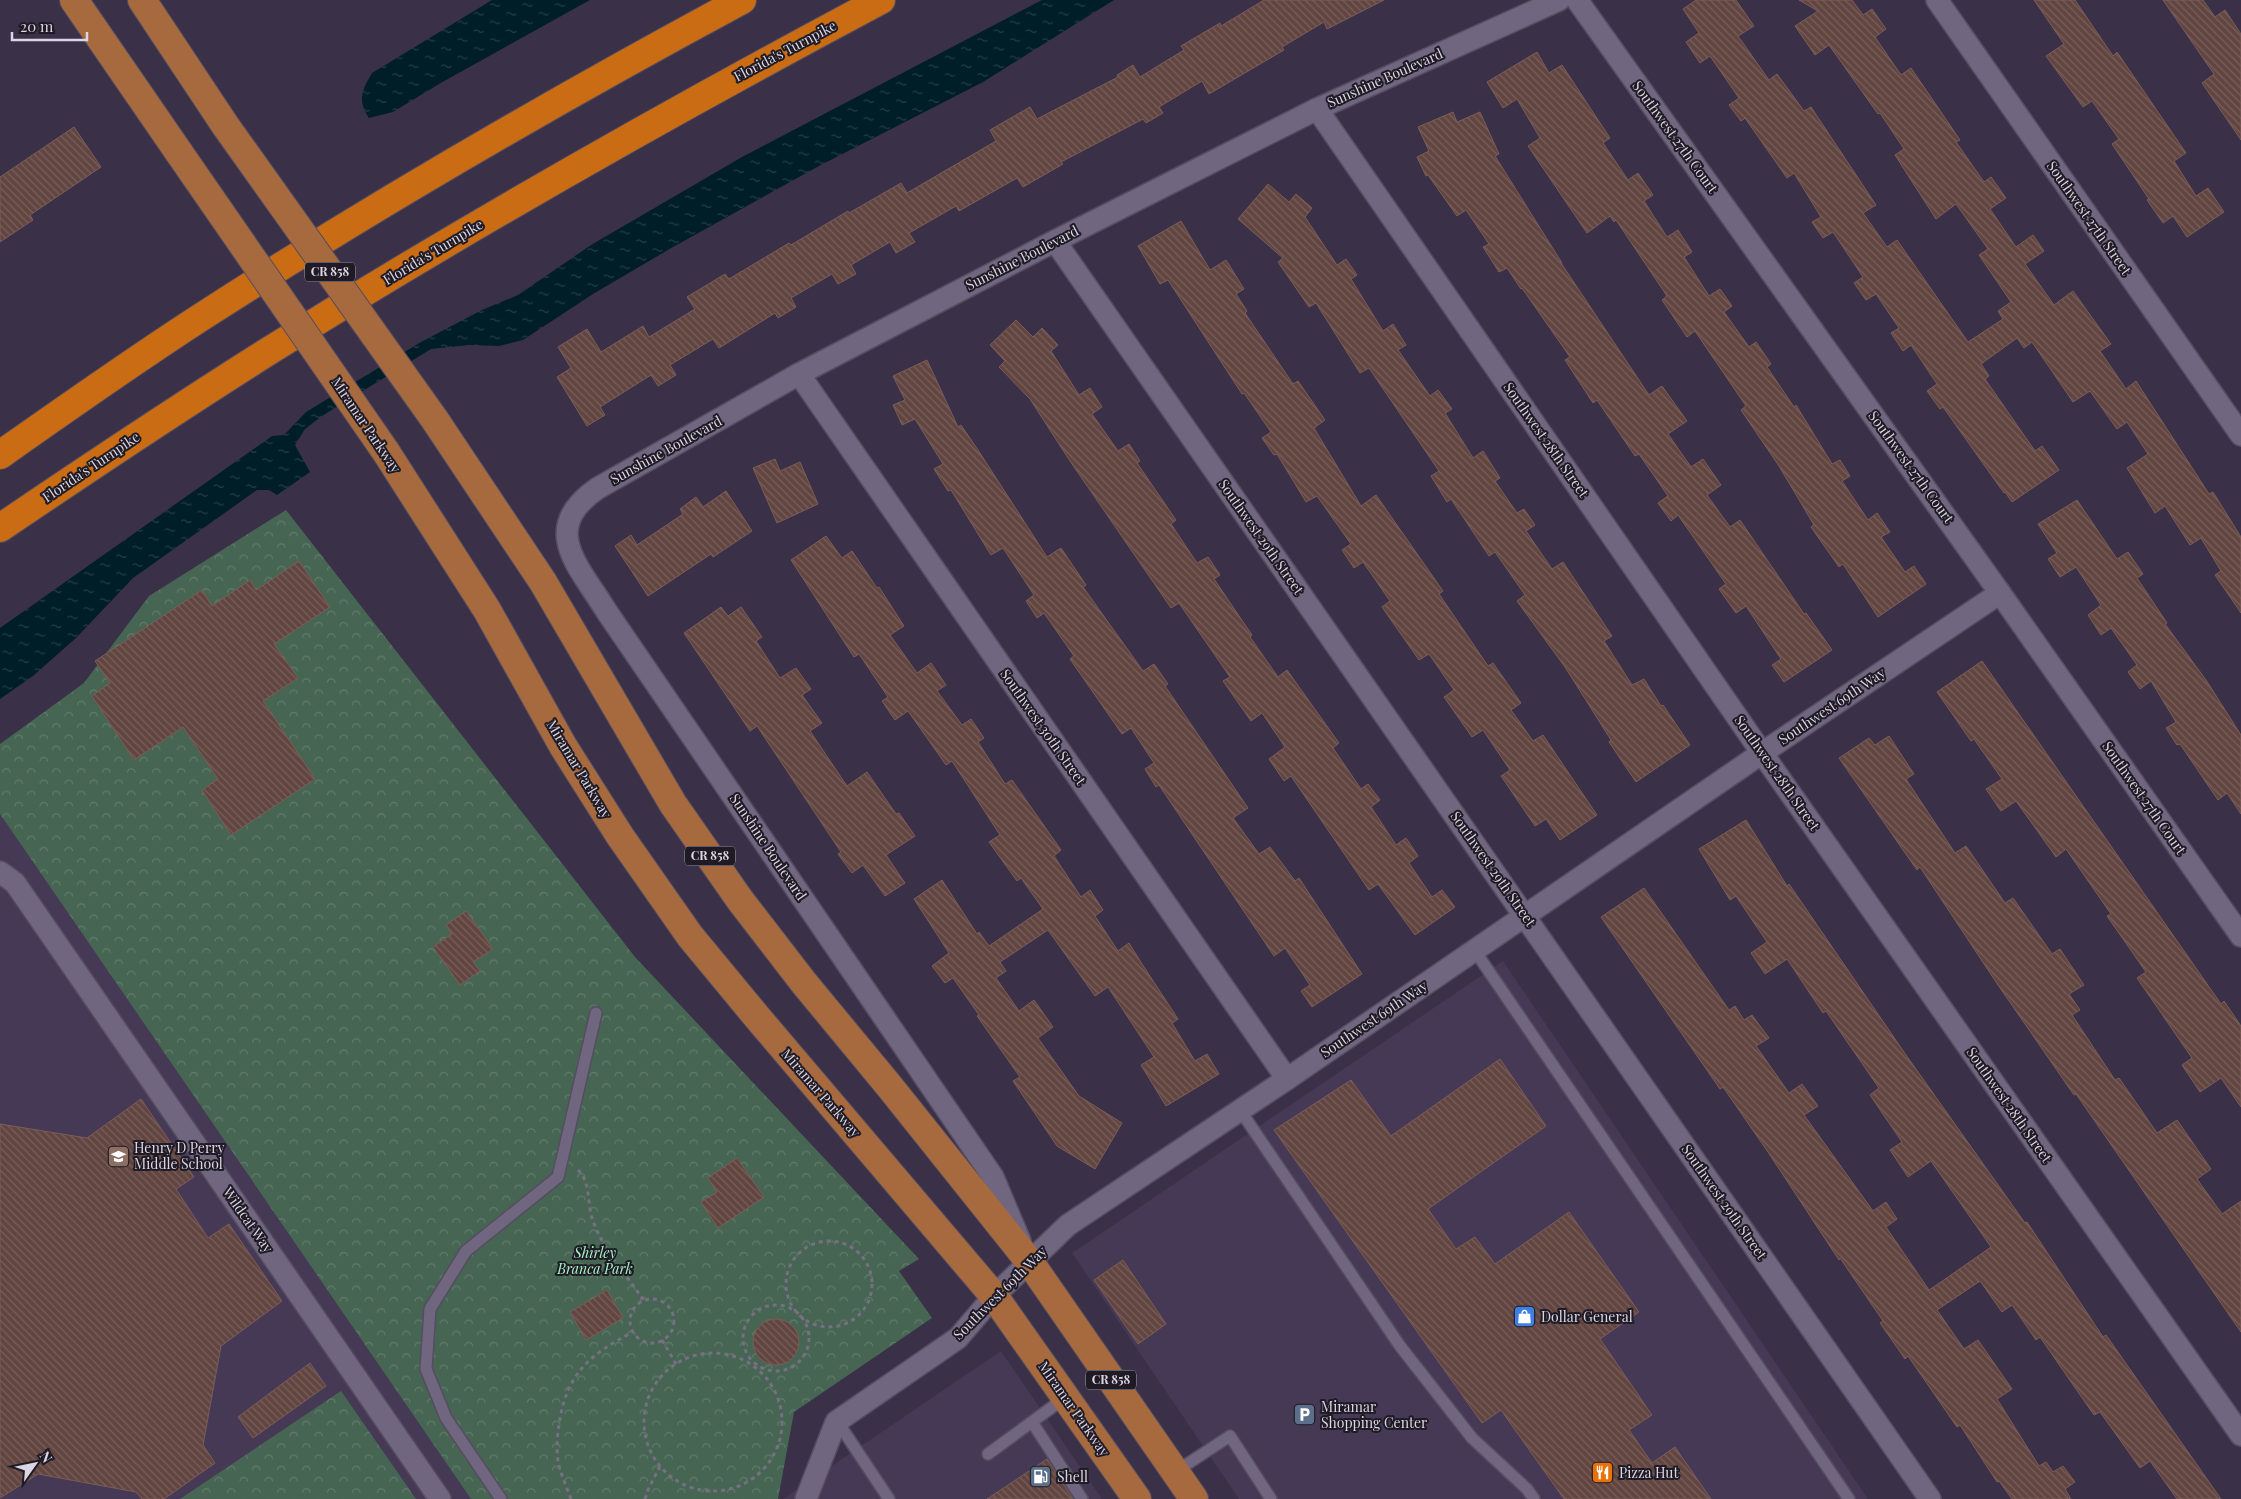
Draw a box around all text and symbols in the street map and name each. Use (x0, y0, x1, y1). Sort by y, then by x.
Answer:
scale bar (12, 10, 88, 42)
street label: Florida's Turnpike (730, 15, 839, 86)
text: 20 m (20, 16, 54, 36)
street label: Sunshine Boulevard (1324, 43, 1446, 112)
street label: Southwest 27th Court (1628, 77, 1723, 197)
street label: Southwest 27th Street (2043, 157, 2137, 279)
street label: Florida's Turnpike (379, 214, 486, 289)
street label: Sunshine Boulevard (962, 221, 1082, 294)
road number: CR 858 (305, 262, 355, 282)
street label: Miramar Parkway (327, 373, 406, 476)
street label: Southwest 28th Street (1499, 378, 1594, 502)
street label: Southwest 27th Court (1864, 407, 1959, 527)
street label: Sunshine Boulevard (607, 411, 725, 488)
street label: Florida's Turnpike (38, 427, 143, 506)
street label: Southwest 29th Street (1214, 475, 1309, 599)
street label: Southwest 69th Way (1775, 663, 1889, 748)
street label: Southwest 30th Street (996, 665, 1091, 789)
street label: Southwest 28th Street (1730, 711, 1825, 835)
street label: Miramar Parkway (543, 716, 616, 822)
street label: Southwest 27th Court (2098, 737, 2191, 859)
street label: Sunshine Boulevard (726, 790, 811, 904)
street label: Southwest 29th Street (1446, 807, 1541, 931)
road number: CR 858 (685, 846, 735, 866)
street label: Southwest 69th Way (1317, 976, 1431, 1061)
street label: Southwest 28th Street (1962, 1043, 2057, 1167)
street label: Miramar Parkway (778, 1044, 865, 1141)
place label: Henry D Perry Middle School (134, 1138, 224, 1173)
street label: Southwest 29th Street (1677, 1140, 1772, 1264)
school or university icon: Henry D Perry Middle School (106, 1144, 130, 1168)
street label: Wildcat Way (218, 1182, 278, 1256)
street label: Southwest 69th Way (949, 1242, 1051, 1344)
park label: Shirley Branca Park (556, 1243, 633, 1278)
shop icon: Dollar General (1513, 1305, 1537, 1329)
place label: Dollar General (1541, 1307, 1633, 1326)
street label: Miramar Parkway (1035, 1358, 1114, 1460)
road number: CR 858 (1086, 1370, 1136, 1390)
place label: Miramar Shopping Center (1321, 1397, 1428, 1432)
parking icon: Miramar Shopping Center (1293, 1403, 1317, 1427)
north arrow (10, 1439, 60, 1489)
text: N (36, 1447, 57, 1466)
restaurant icon: Pizza Hut (1591, 1461, 1615, 1485)
place label: Pizza Hut (1619, 1463, 1679, 1482)
fuel station icon: Shell (1029, 1465, 1053, 1489)
place label: Shell (1057, 1467, 1088, 1486)

